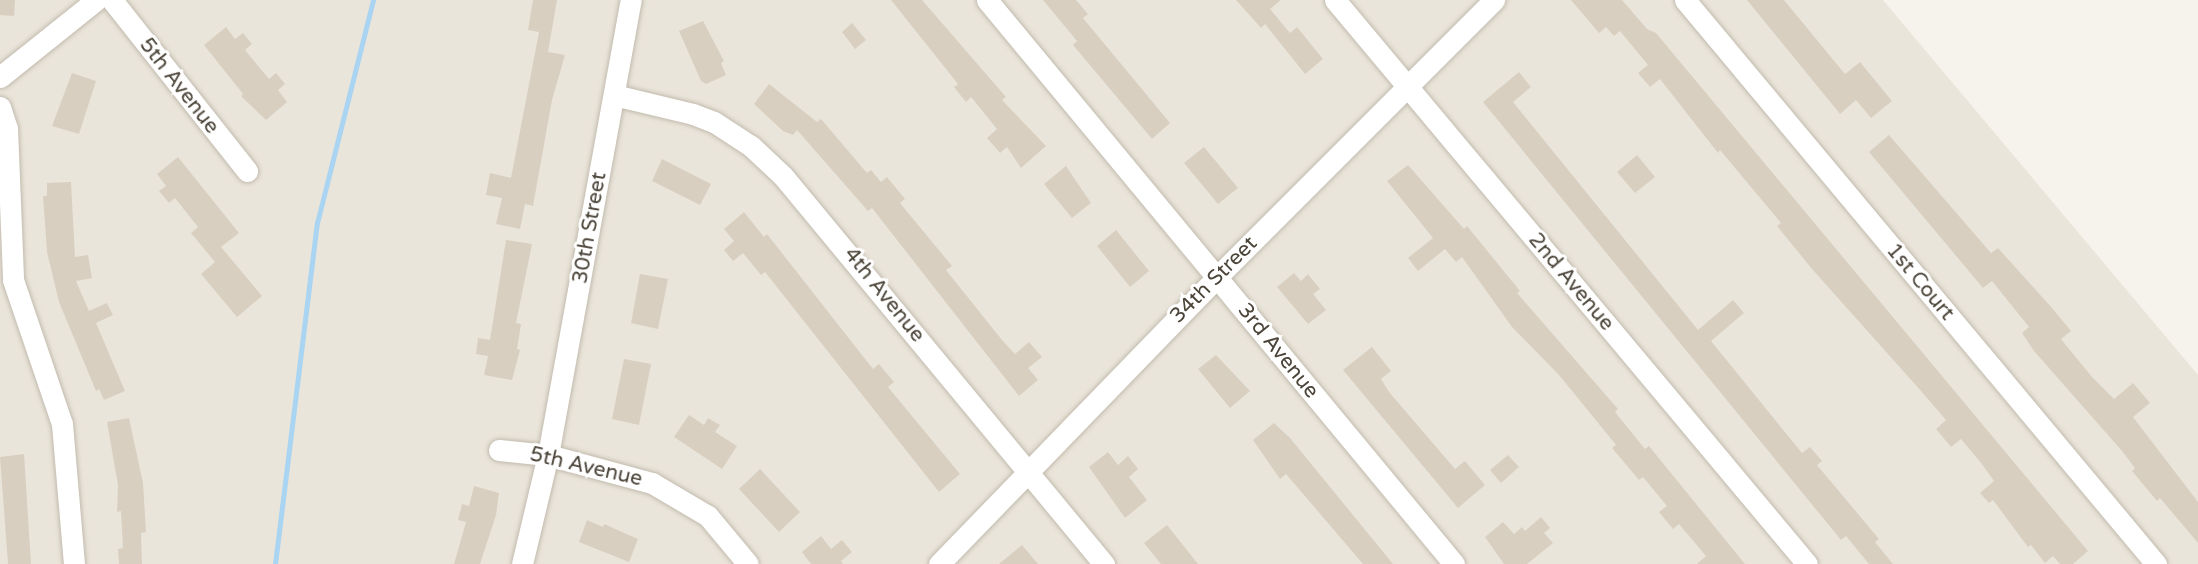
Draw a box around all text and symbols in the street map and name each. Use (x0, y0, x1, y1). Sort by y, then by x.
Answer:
street label: 5th Avenue (134, 33, 224, 139)
street label: 30th Street (568, 170, 612, 286)
street label: 2nd Avenue (1523, 228, 1619, 336)
street label: 34th Street (1165, 231, 1263, 329)
street label: 1st Court (1881, 238, 1959, 326)
street label: 4th Avenue (838, 243, 930, 347)
street label: 3rd Avenue (1232, 298, 1324, 404)
street label: 5th Avenue (527, 442, 645, 492)

